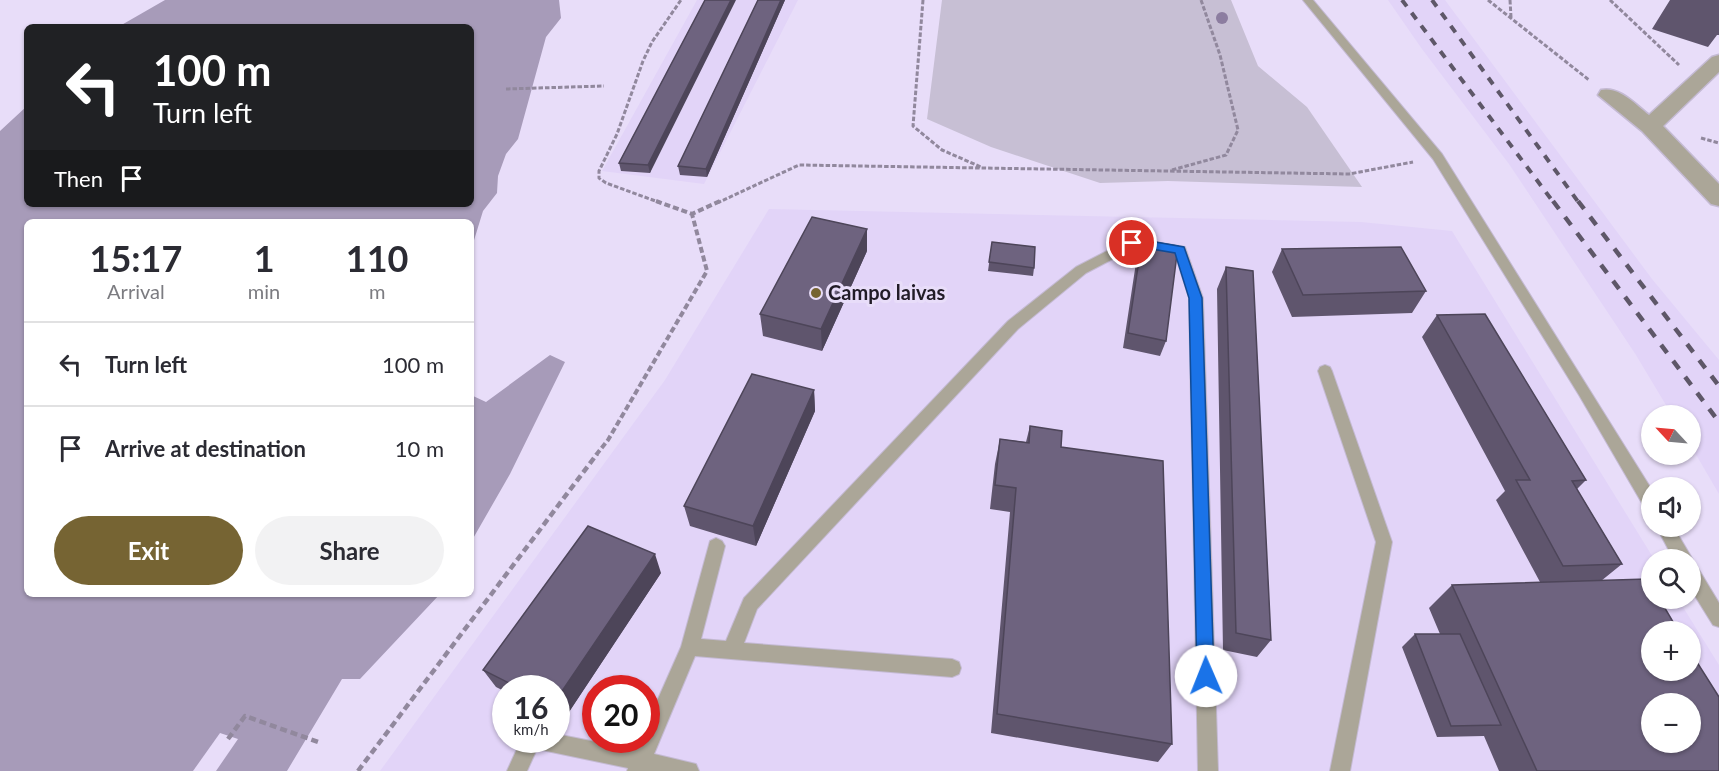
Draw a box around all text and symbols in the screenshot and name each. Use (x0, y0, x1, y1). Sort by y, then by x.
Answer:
text: 100 m (153, 45, 271, 95)
icon: left (54, 48, 132, 126)
text: Turn left (153, 96, 252, 129)
icon: arrive (115, 162, 148, 195)
text: Then (54, 165, 103, 192)
pin (1106, 217, 1157, 268)
icon: arrive (1115, 226, 1148, 259)
text: 15:17 (90, 236, 182, 280)
text: 1 (254, 236, 275, 280)
text: 110 (346, 236, 408, 280)
text: Arrival (107, 279, 165, 303)
text: min (248, 279, 280, 303)
text: m (369, 279, 385, 303)
place label: Campo laivas (828, 280, 945, 304)
marker: Campo laivas (809, 286, 823, 300)
icon: left (54, 348, 87, 381)
text: Turn left (105, 351, 187, 378)
text: 100 m (382, 351, 444, 378)
north arrow (1641, 405, 1701, 465)
map controls (1641, 405, 1701, 753)
icon: arrive (54, 432, 87, 465)
text: Arrive at destination (105, 435, 306, 462)
text: 10 m (395, 435, 444, 462)
button: sound (1641, 477, 1701, 537)
button: Exit (54, 516, 243, 585)
button: Share (255, 516, 444, 585)
button: search (1641, 549, 1701, 609)
button: + (1641, 621, 1701, 681)
position arrow (1174, 644, 1238, 708)
speed limit sign: 20 (582, 675, 660, 753)
text: 16 (514, 689, 548, 725)
button: − (1641, 693, 1701, 753)
text: km/h (513, 720, 549, 738)

